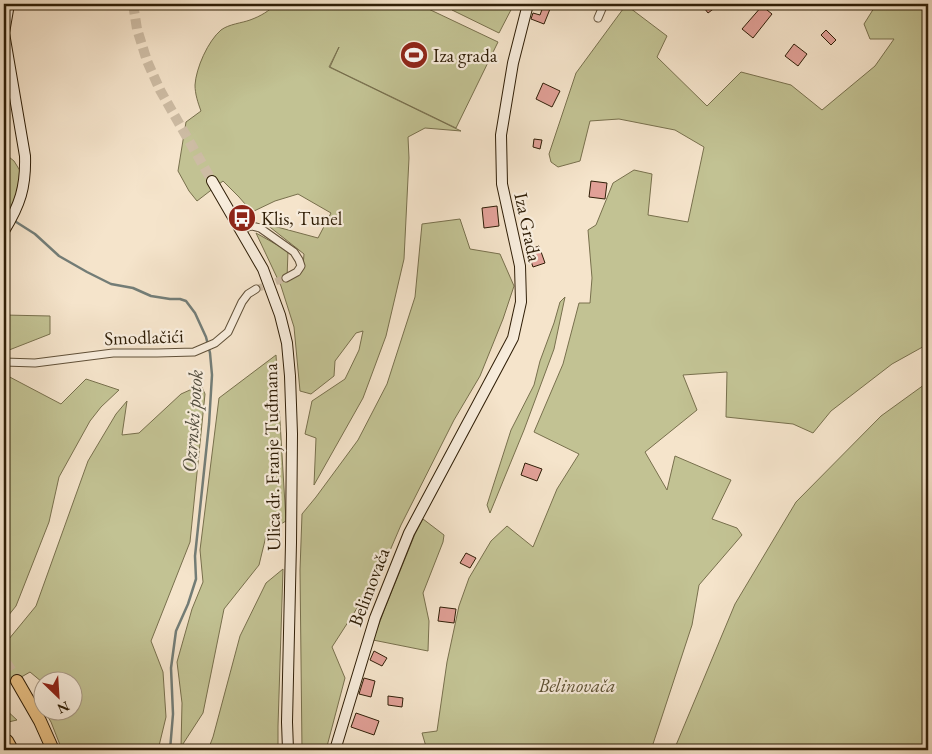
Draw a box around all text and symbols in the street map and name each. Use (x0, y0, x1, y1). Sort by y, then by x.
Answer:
sports icon: Iza grada (399, 40, 429, 70)
place label: Iza grada (433, 43, 498, 68)
street label: Iza Grada (508, 190, 548, 264)
bus stop icon: Klis, Tunel (227, 203, 257, 233)
place label: Klis, Tunel (261, 206, 343, 231)
street label: Smodlačići (104, 323, 185, 351)
street label: Ulica dr. Franje Tuđmana (258, 363, 286, 551)
water label: Ozrnski potok (175, 369, 209, 473)
street label: Belimovača (343, 544, 396, 630)
north arrow (32, 672, 82, 722)
park label: Belinovača (537, 673, 616, 698)
text: N (54, 697, 72, 719)

